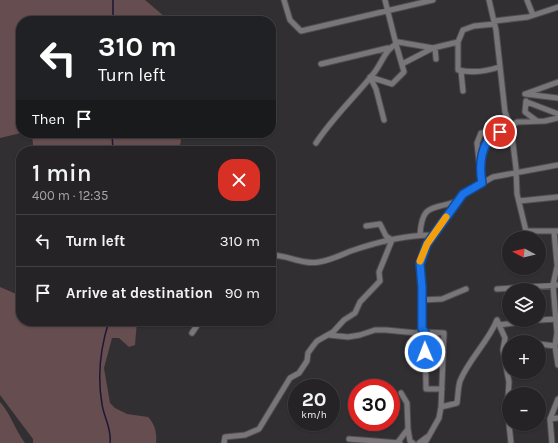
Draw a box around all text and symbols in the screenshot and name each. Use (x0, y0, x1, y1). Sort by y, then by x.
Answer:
text: 310 m (98, 30, 177, 63)
icon: left (32, 32, 84, 84)
text: Turn left (98, 64, 166, 86)
icon: arrive (73, 108, 95, 130)
text: Then (32, 110, 65, 128)
pin (483, 115, 517, 149)
icon: arrive (489, 121, 511, 143)
text: 1 min (32, 159, 92, 187)
button: close (218, 159, 260, 201)
text: 400 m · 12:35 (32, 188, 108, 203)
icon: left (32, 230, 54, 252)
north arrow (502, 231, 546, 275)
map controls (502, 231, 546, 431)
text: Turn left (66, 232, 125, 250)
text: 310 m (220, 232, 260, 250)
icon: arrive (32, 282, 54, 304)
button: layers (502, 283, 546, 327)
text: Arrive at destination (66, 284, 213, 302)
text: 90 m (225, 284, 260, 302)
position arrow (404, 331, 446, 373)
button: + (502, 335, 546, 379)
speed limit sign: 30 (348, 379, 400, 431)
button: − (502, 387, 546, 431)
text: 20 (302, 388, 326, 411)
text: km/h (301, 409, 327, 421)

